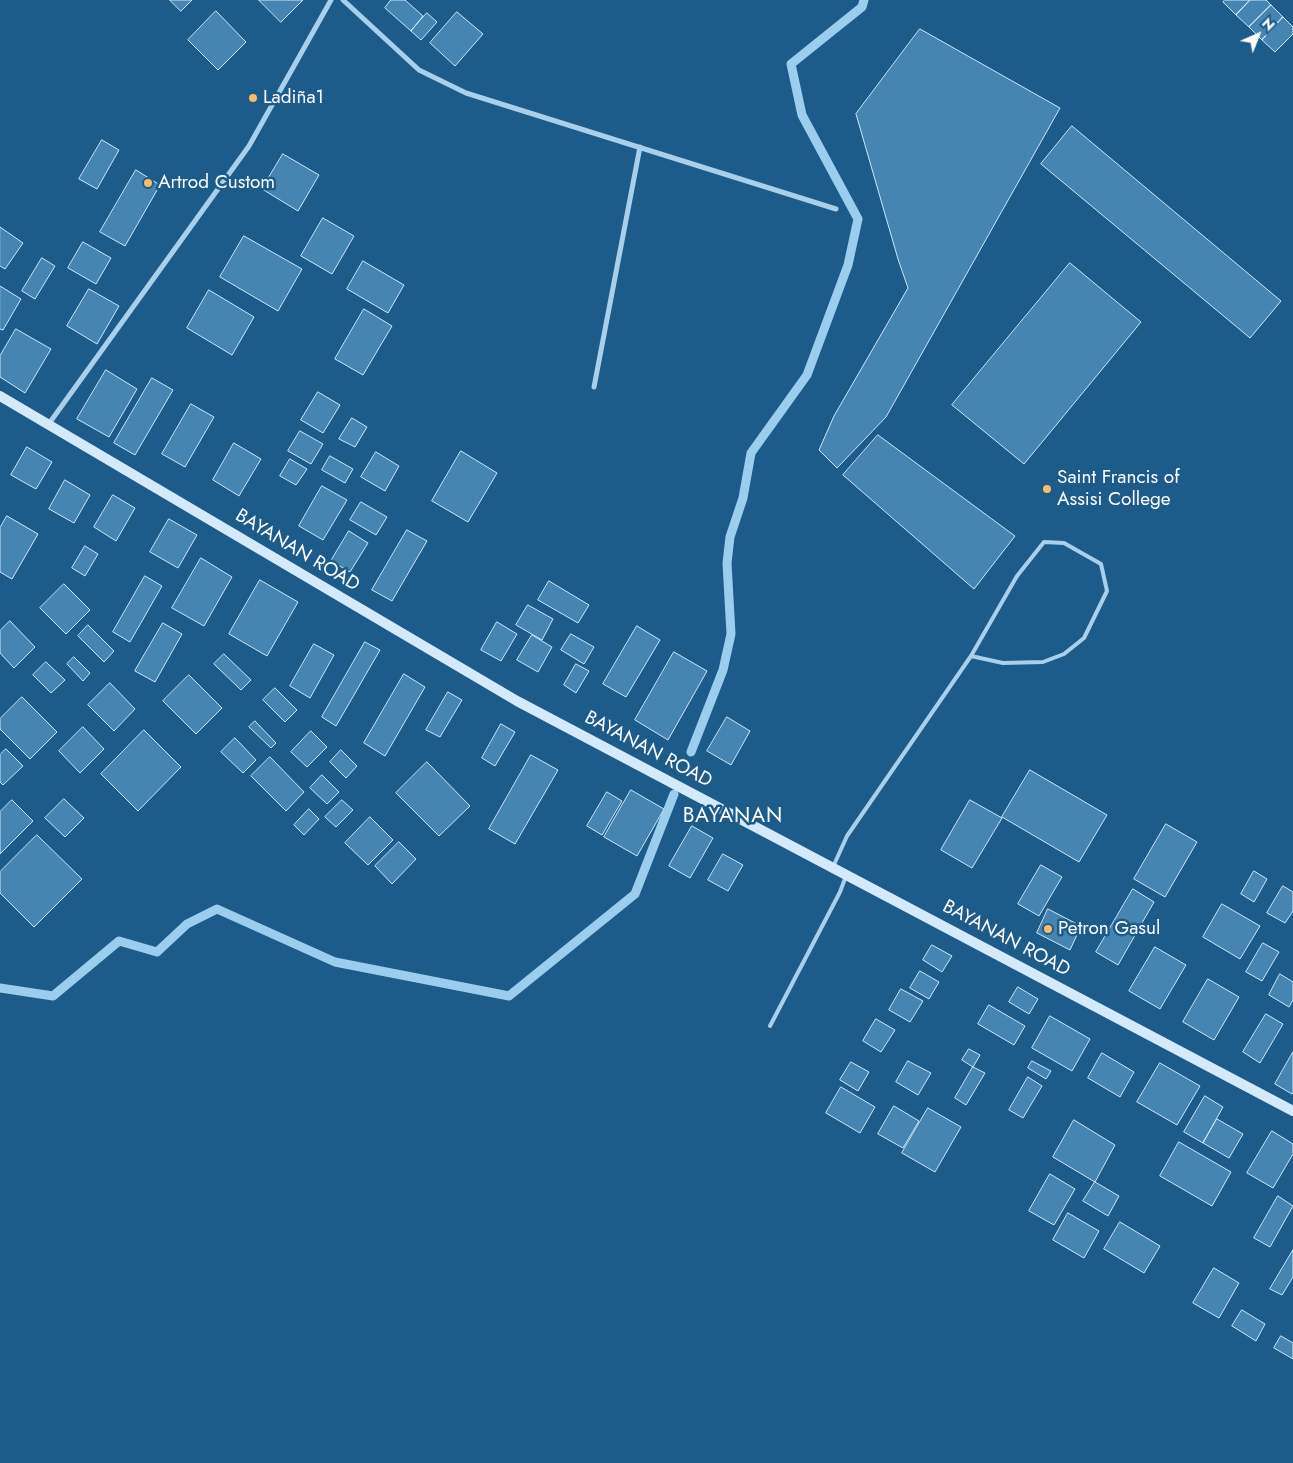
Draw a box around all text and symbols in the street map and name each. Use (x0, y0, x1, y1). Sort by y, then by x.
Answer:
north arrow (1233, 10, 1283, 60)
text: N (1257, 13, 1279, 35)
place label: Ladiña1 (263, 87, 324, 109)
marker: Ladiña1 (247, 92, 259, 104)
place label: Artrod Custom (158, 172, 275, 194)
marker: Artrod Custom (142, 177, 154, 189)
place label: Saint Francis of Assisi College (1057, 467, 1180, 511)
marker: Saint Francis of Assisi College (1041, 483, 1053, 495)
street label: BAYANAN ROAD (231, 505, 363, 597)
street label: BAYANAN ROAD (580, 707, 716, 793)
district label: BAYANAN (682, 804, 784, 830)
street label: BAYANAN ROAD (938, 896, 1074, 982)
place label: Petron Gasul (1058, 918, 1160, 940)
marker: Petron Gasul (1042, 923, 1054, 935)

